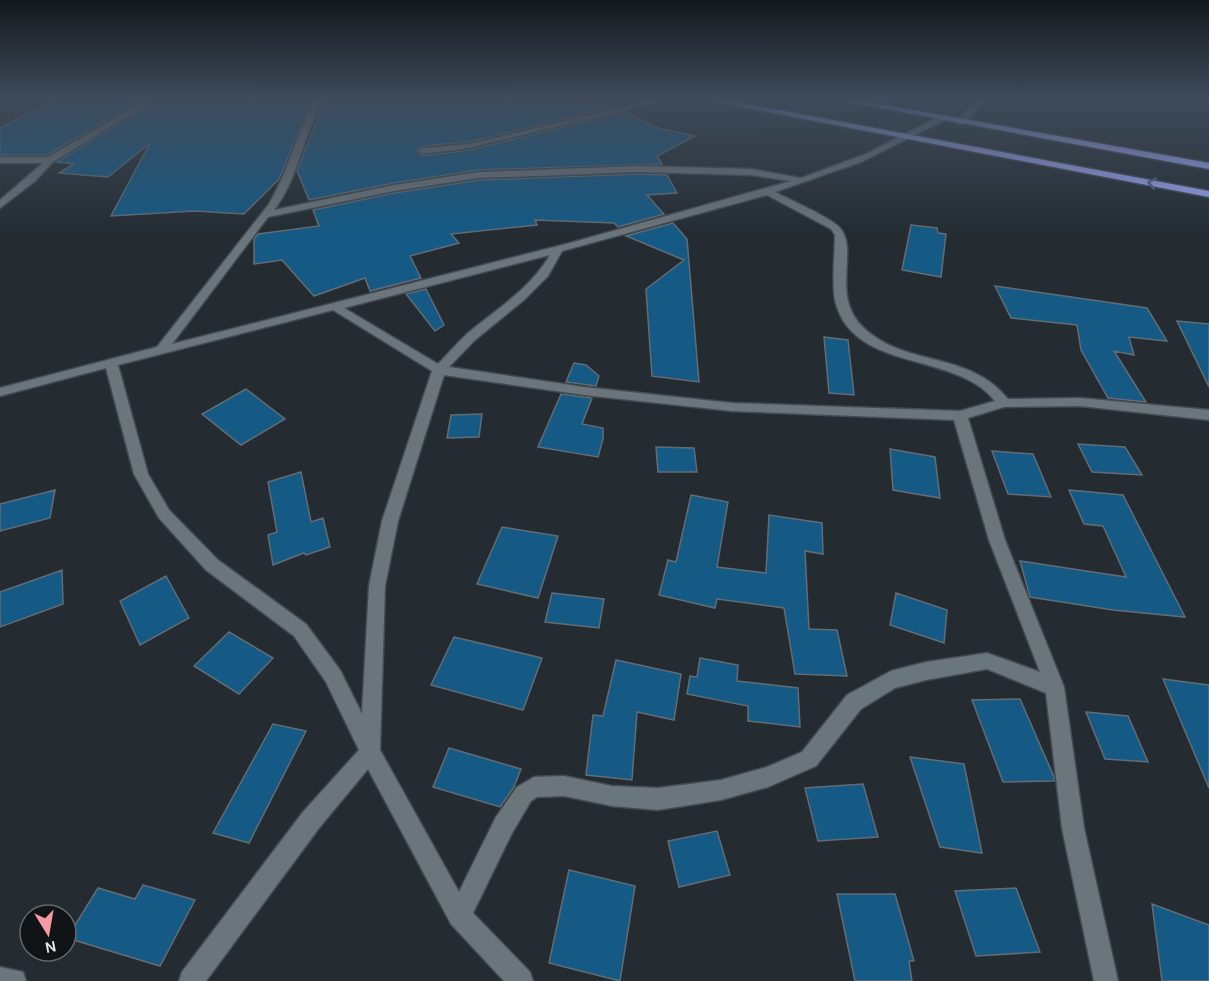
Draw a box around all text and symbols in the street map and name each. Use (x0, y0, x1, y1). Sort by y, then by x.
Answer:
one-way arrow (1147, 177, 1157, 190)
north arrow (18, 903, 78, 963)
text: N (43, 937, 58, 958)

